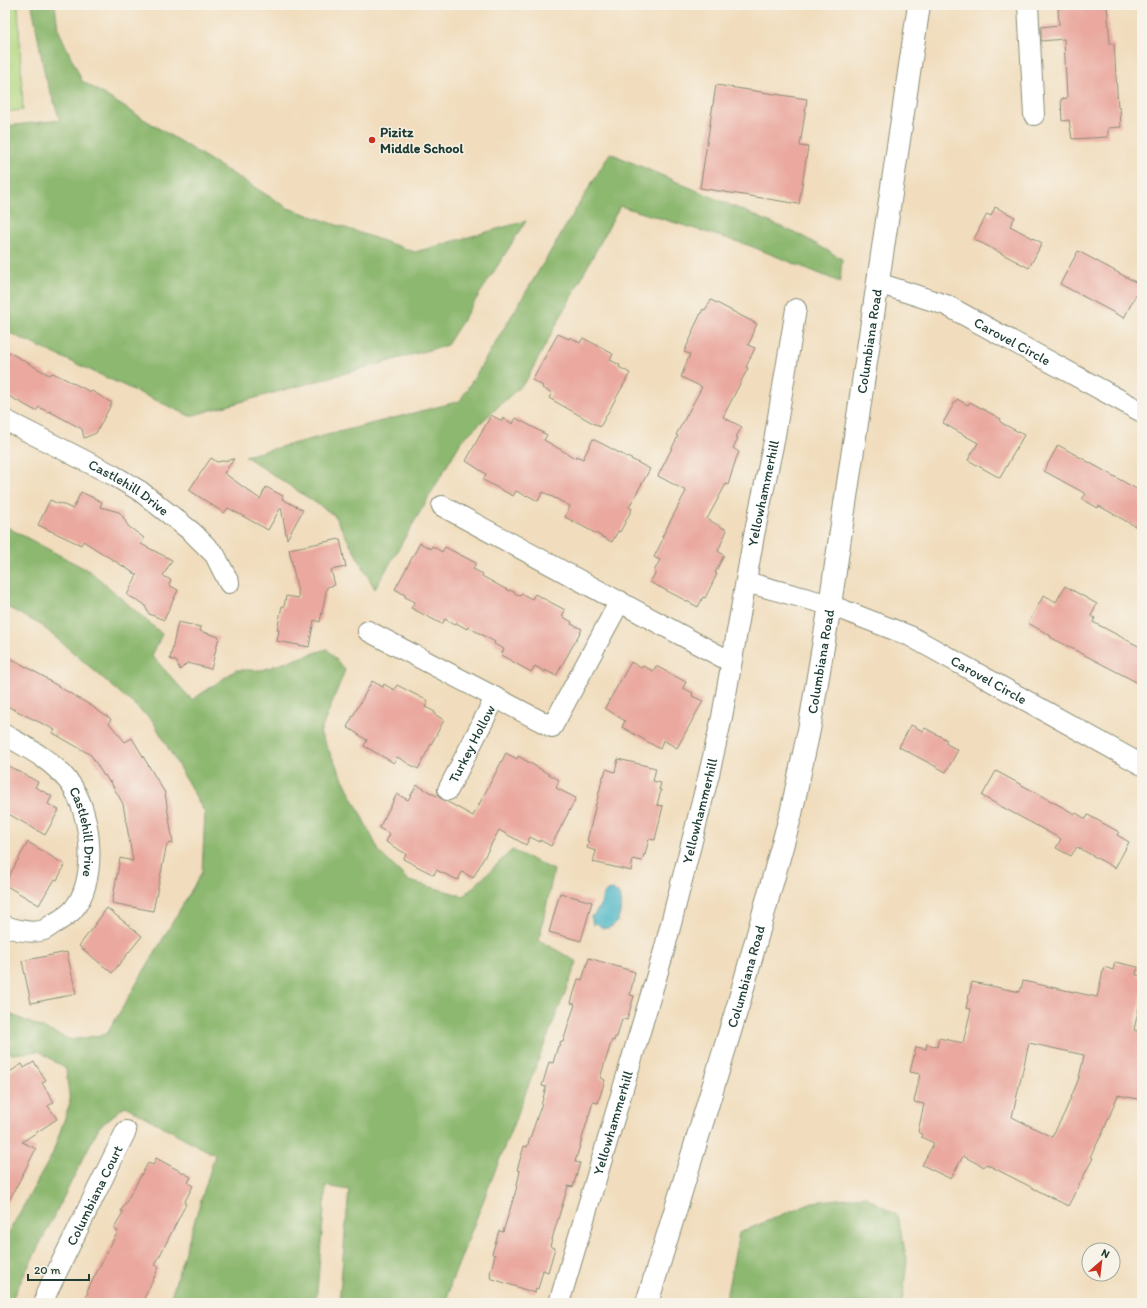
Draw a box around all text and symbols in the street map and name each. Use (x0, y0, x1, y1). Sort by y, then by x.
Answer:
place label: Pizitz Middle School (380, 124, 464, 157)
marker: Pizitz Middle School (367, 135, 377, 145)
street label: Columbiana Road (853, 287, 886, 395)
street label: Carovel Circle (971, 314, 1054, 370)
street label: Yellowhammerhill (744, 439, 783, 548)
street label: Castlehill Drive (85, 456, 172, 520)
street label: Columbiana Road (804, 608, 838, 715)
street label: Carovel Circle (947, 652, 1030, 708)
street label: Turkey Hollow (445, 702, 499, 786)
street label: Yellowhammerhill (679, 756, 721, 865)
street label: Castlehill Drive (65, 784, 98, 879)
street label: Columbiana Road (724, 923, 769, 1030)
street label: Yellowhammerhill (590, 1069, 637, 1177)
street label: Columbiana Court (63, 1143, 127, 1249)
north arrow (1081, 1242, 1121, 1282)
text: N (1099, 1246, 1112, 1261)
scale bar (28, 1256, 89, 1282)
text: 20 m (34, 1263, 61, 1277)

